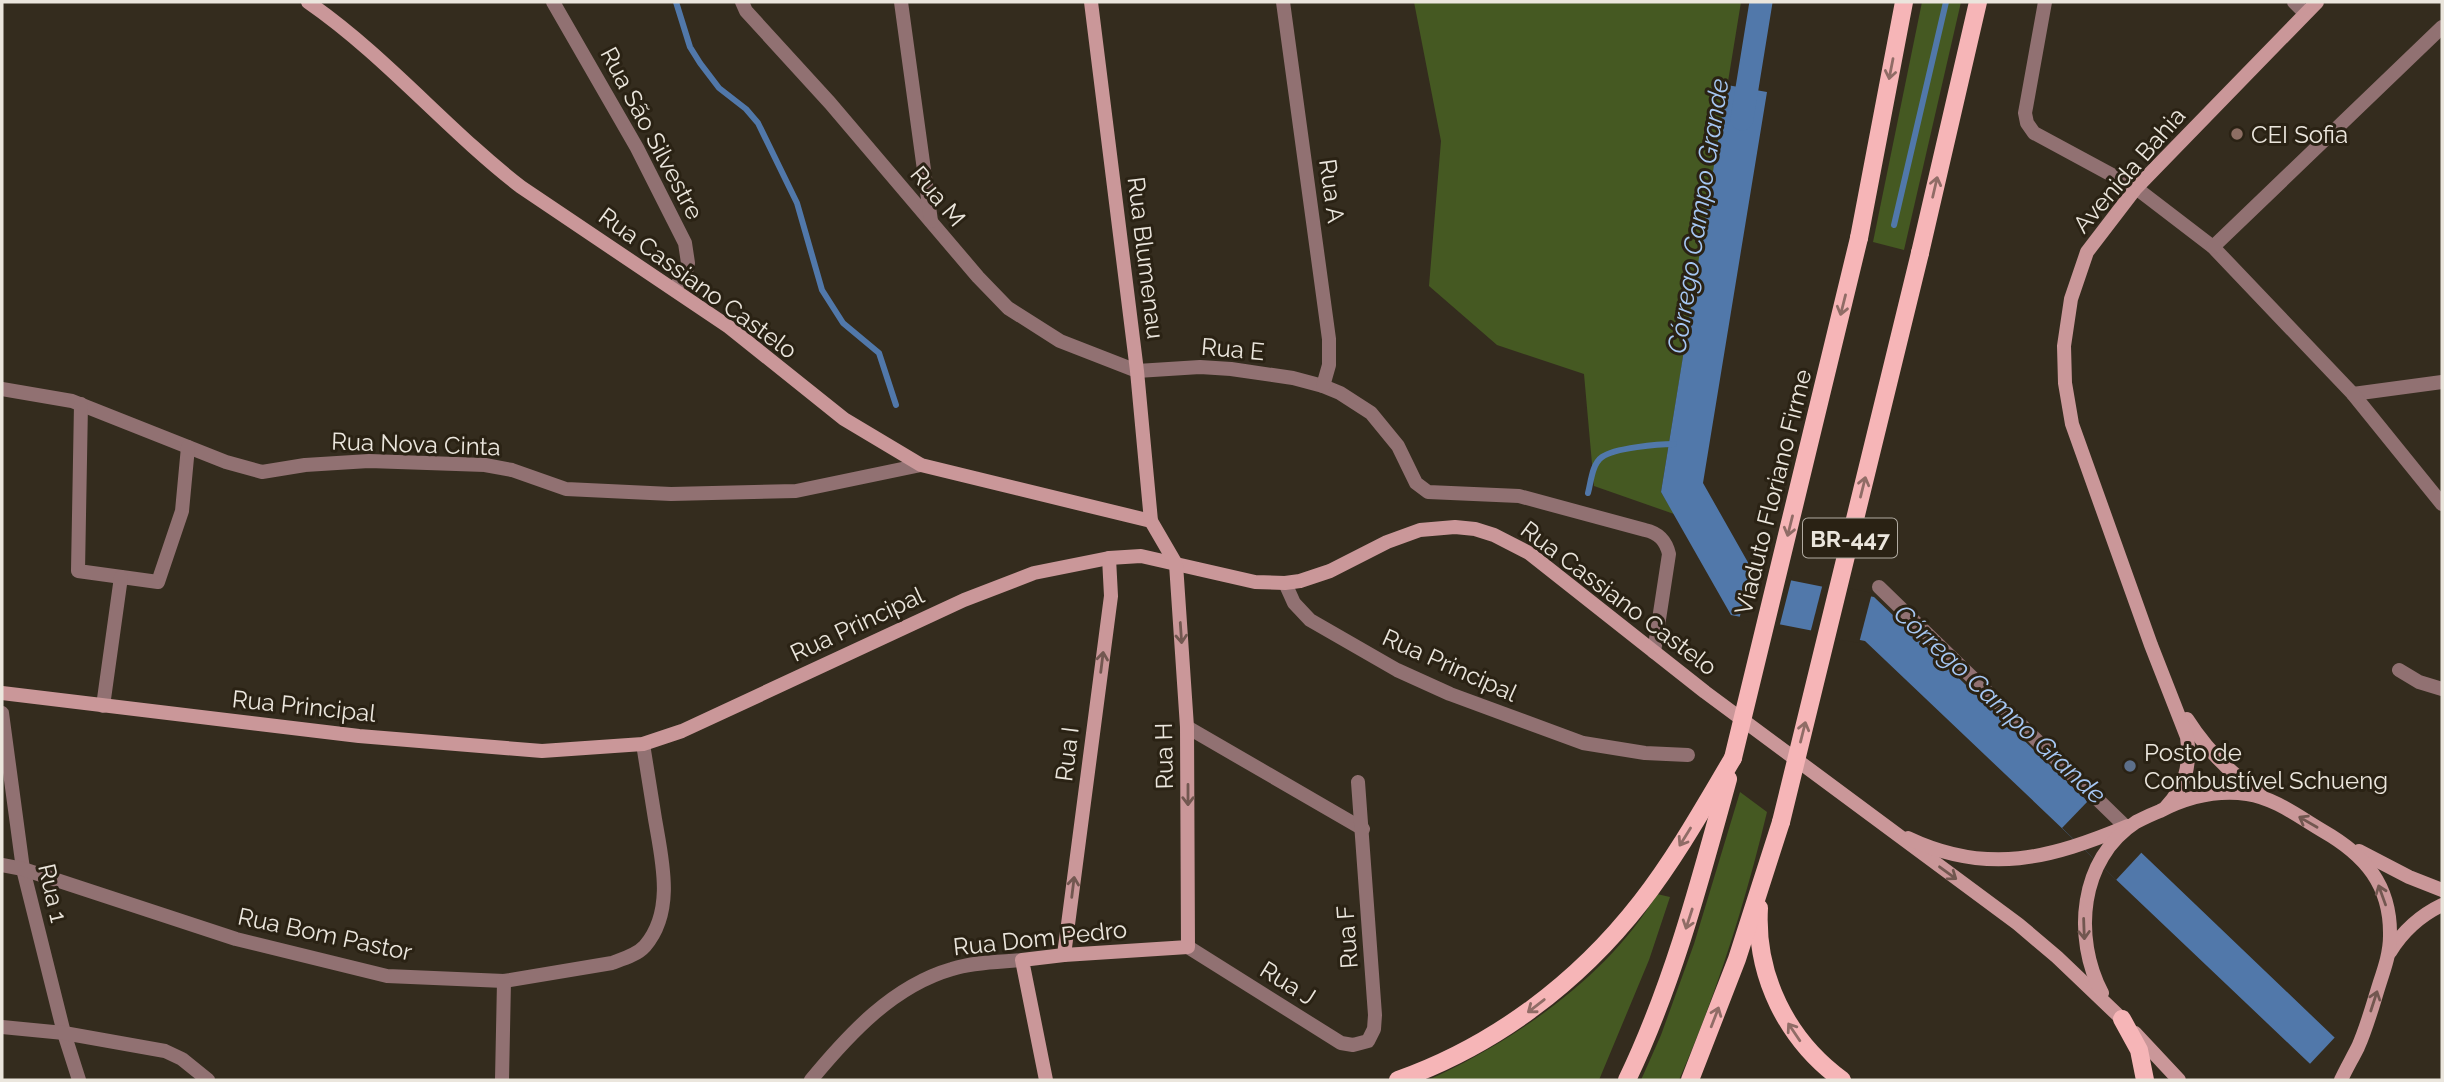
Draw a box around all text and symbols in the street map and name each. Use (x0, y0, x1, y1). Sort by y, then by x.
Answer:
street label: Rua São Silvestre (594, 42, 710, 224)
one-way arrow (1884, 57, 1897, 80)
water label: Córrego Campo Grande (1661, 76, 1735, 356)
street label: Avenida Bahia (2067, 101, 2191, 239)
place label: CEI Sofia (2251, 120, 2348, 149)
marker: CEI Sofia (2229, 126, 2245, 142)
street label: Rua A (1313, 157, 1351, 225)
street label: Rua M (904, 160, 972, 232)
street label: Rua Blumenau (1122, 175, 1170, 341)
one-way arrow (1929, 176, 1943, 199)
street label: Rua Cassiano Castelo (593, 201, 803, 365)
one-way arrow (1836, 293, 1849, 316)
street label: Rua E (1200, 332, 1266, 366)
street label: Viaduto Floriano Firme (1728, 366, 1818, 618)
street label: Rua Nova Cinta (331, 427, 501, 461)
one-way arrow (1857, 476, 1870, 499)
one-way arrow (1782, 514, 1796, 537)
street label: Rua Cassiano Castelo (1515, 515, 1723, 681)
road number: BR-447 (1803, 518, 1897, 558)
street label: Rua Principal (785, 580, 929, 668)
water label: Córrego Campo Grande (1888, 598, 2112, 810)
one-way arrow (1175, 621, 1188, 643)
street label: Rua Principal (1378, 622, 1522, 708)
one-way arrow (1096, 651, 1109, 674)
street label: Rua Principal (231, 684, 378, 728)
one-way arrow (1797, 721, 1810, 743)
street label: Rua H (1149, 722, 1179, 790)
street label: Rua I (1049, 725, 1085, 783)
place label: Posto de Combustível Schueng (2144, 738, 2388, 795)
marker: Posto de Combustível Schueng (2122, 758, 2138, 774)
one-way arrow (1181, 783, 1195, 806)
one-way arrow (2298, 815, 2318, 829)
one-way arrow (1678, 826, 1692, 846)
street label: Rua 1 (32, 861, 74, 925)
one-way arrow (1938, 866, 1957, 880)
one-way arrow (1066, 877, 1079, 899)
one-way arrow (2375, 884, 2387, 906)
street label: Rua Bom Pastor (235, 901, 415, 967)
street label: Rua F (1330, 905, 1364, 969)
one-way arrow (1681, 908, 1694, 930)
street label: Rua Dom Pedro (952, 914, 1128, 962)
one-way arrow (2078, 918, 2091, 941)
street label: Rua J (1255, 955, 1321, 1011)
one-way arrow (2369, 990, 2381, 1012)
one-way arrow (1527, 998, 1545, 1013)
one-way arrow (1710, 1007, 1723, 1028)
one-way arrow (1787, 1023, 1801, 1042)

